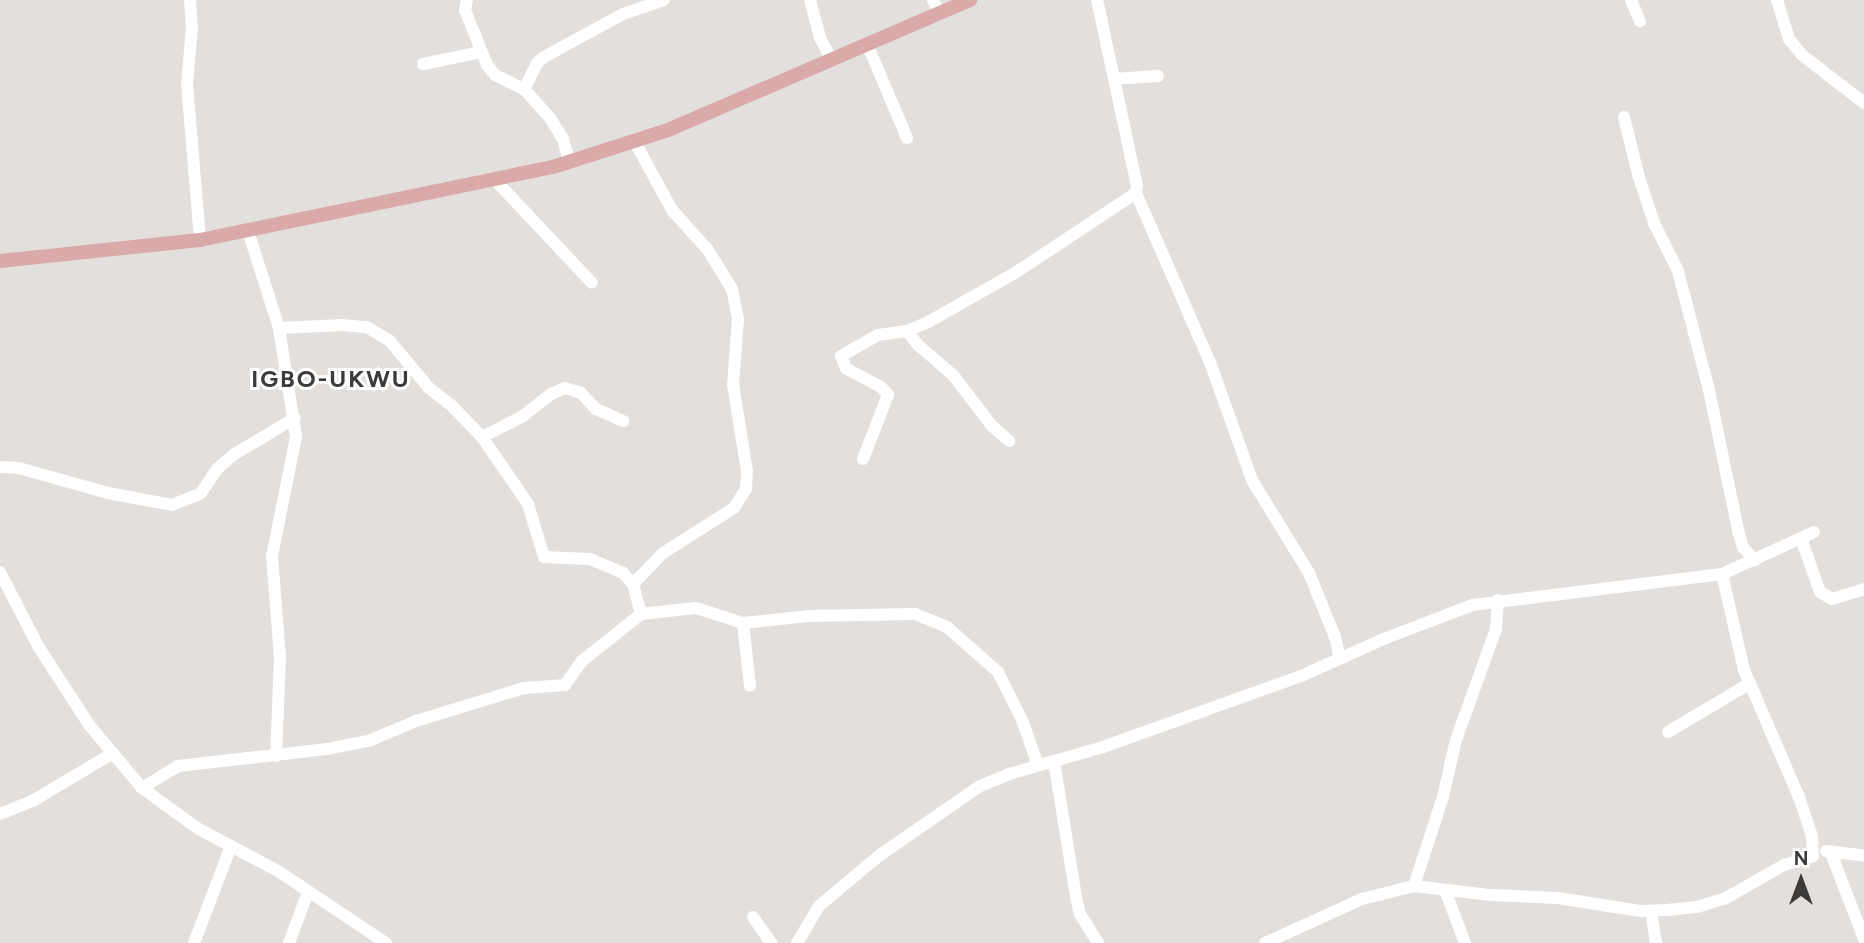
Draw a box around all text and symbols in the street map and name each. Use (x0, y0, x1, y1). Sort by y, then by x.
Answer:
district label: IGBO-UKWU (252, 365, 410, 393)
north arrow (1766, 845, 1836, 915)
text: N (1794, 847, 1808, 870)

